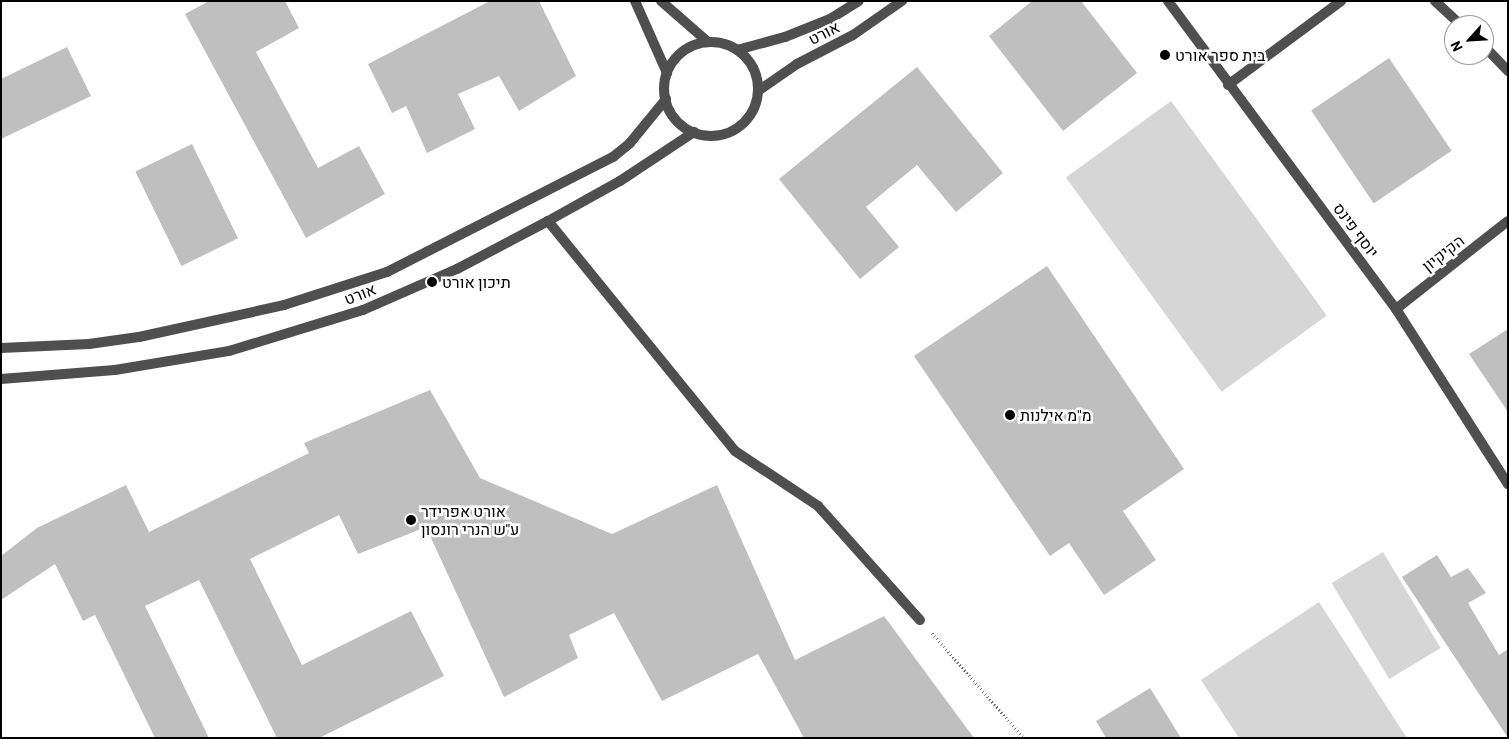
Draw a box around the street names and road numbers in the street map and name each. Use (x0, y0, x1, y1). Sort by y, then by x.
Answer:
street label: אורט (805, 17, 843, 49)
street label: יוסף פינס (1329, 199, 1383, 261)
street label: הקיקיון (1418, 231, 1468, 275)
street label: אורט (341, 279, 379, 309)

